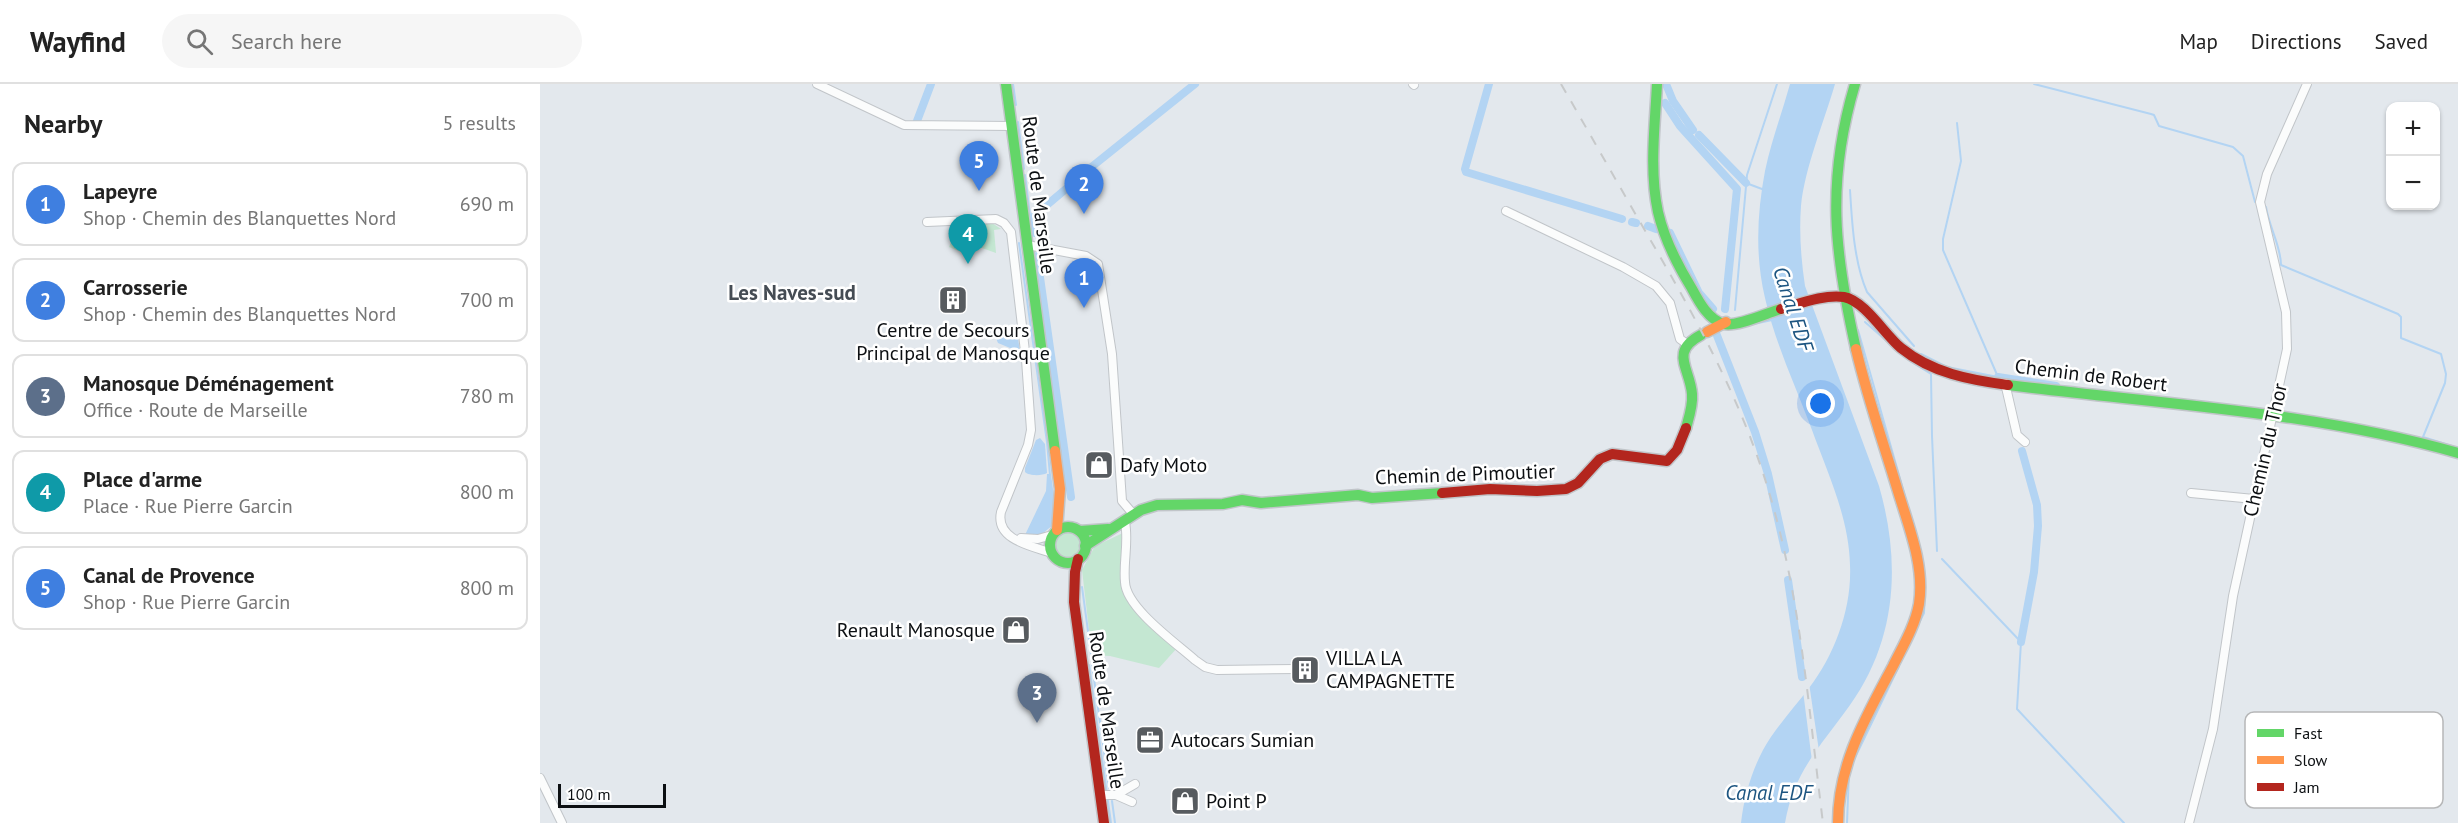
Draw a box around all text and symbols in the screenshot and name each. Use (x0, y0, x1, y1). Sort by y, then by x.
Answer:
search box (162, 14, 582, 68)
text: Wayfind (30, 23, 126, 60)
icon: search (183, 25, 216, 58)
text: Search here (231, 27, 342, 55)
text: Map (2179, 28, 2218, 55)
text: Directions (2251, 28, 2342, 55)
text: Saved (2375, 28, 2428, 55)
map controls (2386, 102, 2440, 210)
button: + (2386, 102, 2440, 156)
text: Nearby (24, 107, 102, 140)
text: 5 results (443, 110, 516, 136)
street label: Route de Marseille (1016, 114, 1062, 276)
pin: 5 (960, 141, 998, 191)
button: − (2386, 156, 2440, 210)
pin: 2 (1064, 164, 1104, 214)
text: Lapeyre (83, 177, 157, 205)
text: 1 (40, 191, 51, 217)
text: 690 m (460, 191, 514, 217)
text: Shop · Chemin des Blanquettes Nord (83, 205, 396, 231)
pin: 4 (948, 214, 988, 264)
pin: 1 (1064, 258, 1104, 308)
water label: Canal EDF (1767, 263, 1820, 356)
text: Carrosserie (83, 273, 188, 301)
district label: Les Naves-sud (728, 279, 856, 306)
building icon: Centre de Secours Principal de Manosque (937, 284, 969, 316)
text: 2 (40, 287, 51, 313)
text: 700 m (460, 287, 514, 313)
text: Shop · Chemin des Blanquettes Nord (83, 301, 396, 327)
place label: Centre de Secours Principal de Manosque (856, 317, 1050, 366)
street label: Chemin de Robert (2013, 353, 2169, 397)
text: Manosque Déménagement (83, 369, 334, 397)
street label: Chemin du Thor (2237, 381, 2293, 519)
text: 3 (40, 383, 51, 409)
text: 780 m (460, 383, 514, 409)
your location (1806, 389, 1835, 418)
text: Office · Route de Marseille (83, 397, 308, 423)
shop icon: Dafy Moto (1083, 449, 1115, 481)
place label: Dafy Moto (1120, 452, 1207, 478)
street label: Chemin de Pimoutier (1375, 458, 1556, 490)
text: Place d'arme (83, 465, 202, 493)
text: 4 (40, 479, 51, 505)
text: 800 m (460, 479, 514, 505)
text: Place · Rue Pierre Garcin (83, 493, 293, 519)
text: Canal de Provence (83, 561, 255, 589)
text: 5 (40, 575, 51, 601)
text: 800 m (460, 575, 514, 601)
text: Shop · Rue Pierre Garcin (83, 589, 290, 615)
shop icon: Renault Manosque (1000, 614, 1032, 646)
place label: Renault Manosque (837, 617, 995, 643)
street label: Route de Marseille (1083, 629, 1131, 791)
place label: VILLA LA CAMPAGNETTE (1325, 645, 1455, 694)
building icon: VILLA LA CAMPAGNETTE (1289, 654, 1321, 686)
pin: 3 (1018, 674, 1056, 723)
legend (2245, 712, 2443, 808)
text: Fast (2294, 723, 2323, 743)
office icon: Autocars Sumian (1134, 724, 1166, 756)
place label: Autocars Sumian (1171, 727, 1314, 753)
text: Slow (2294, 750, 2328, 770)
text: Jam (2293, 777, 2320, 797)
water label: Canal EDF (1725, 779, 1814, 806)
scale bar (558, 781, 666, 808)
text: 100 m (567, 784, 610, 804)
shop icon: Point P (1169, 785, 1201, 817)
place label: Point P (1206, 788, 1267, 814)

